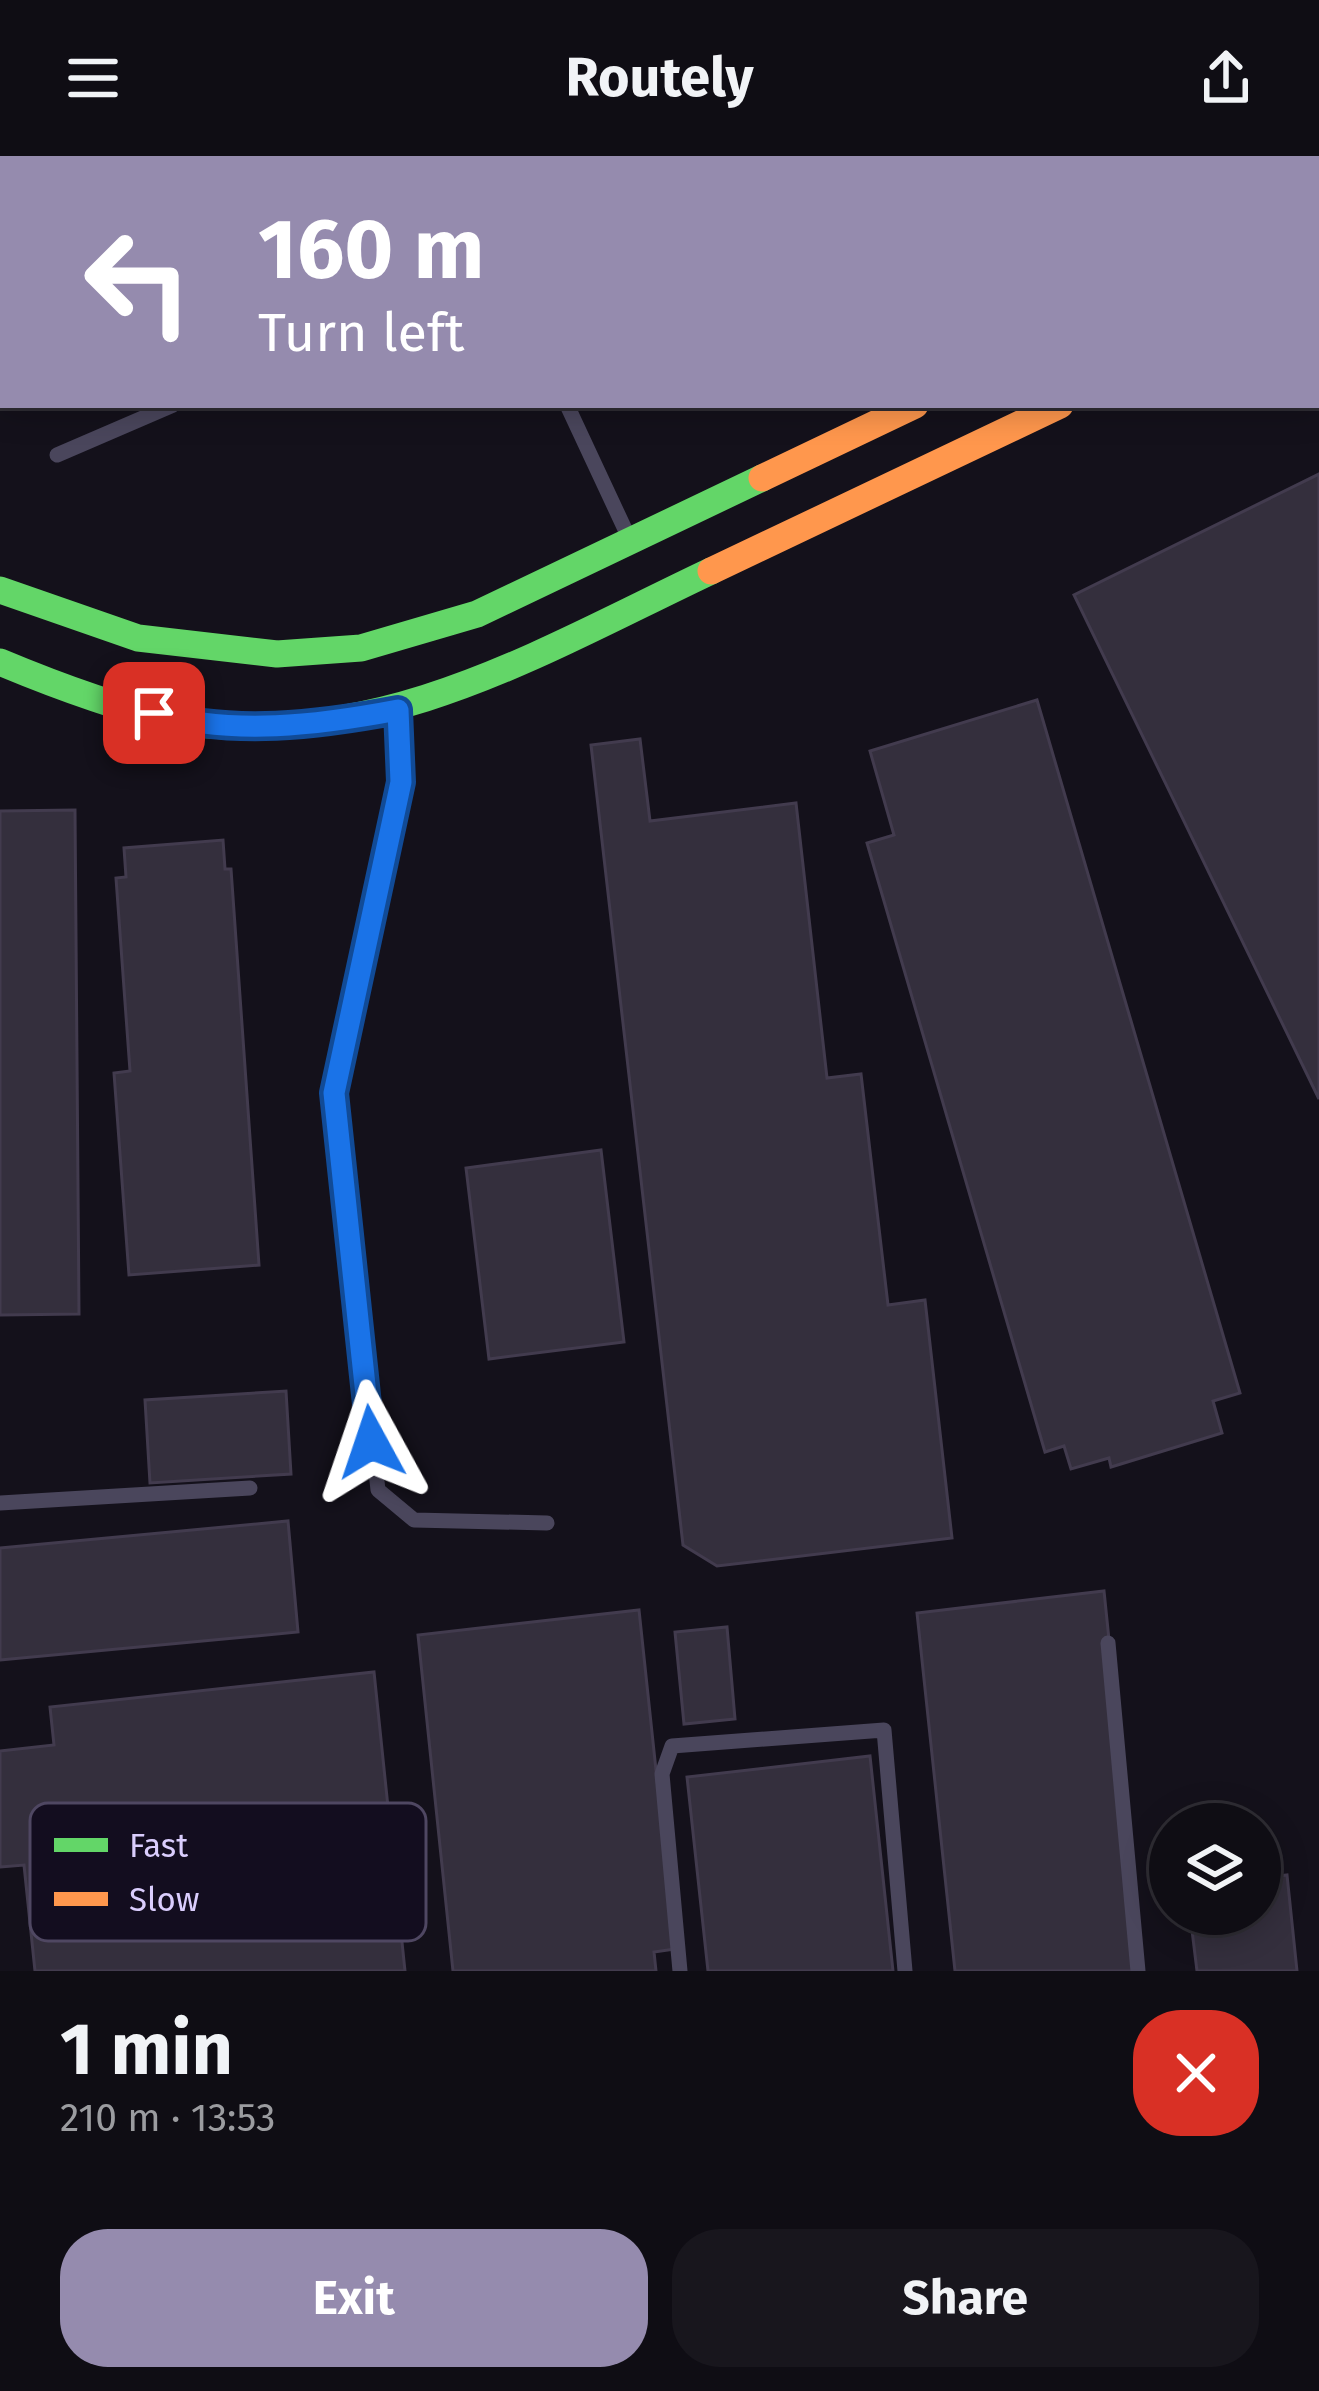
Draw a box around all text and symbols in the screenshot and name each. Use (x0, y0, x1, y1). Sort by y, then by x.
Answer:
icon: menu (60, 45, 126, 111)
icon: share (1193, 45, 1259, 111)
text: Routely (565, 46, 754, 110)
text: 160 m (258, 199, 484, 300)
icon: left (60, 204, 216, 360)
text: Turn left (258, 301, 465, 365)
pin (103, 662, 205, 764)
icon: arrive (121, 680, 187, 746)
position arrow (308, 1379, 434, 1505)
legend (30, 1803, 426, 1941)
map controls (1149, 1803, 1281, 1935)
button: layers (1149, 1803, 1281, 1935)
text: Fast (129, 1826, 188, 1866)
text: Slow (129, 1880, 199, 1920)
text: 1 min (60, 2007, 233, 2093)
button: close (1133, 2010, 1259, 2136)
text: 210 m · 13:53 (60, 2095, 275, 2141)
button: Exit (60, 2229, 648, 2367)
button: Share (672, 2229, 1259, 2367)

